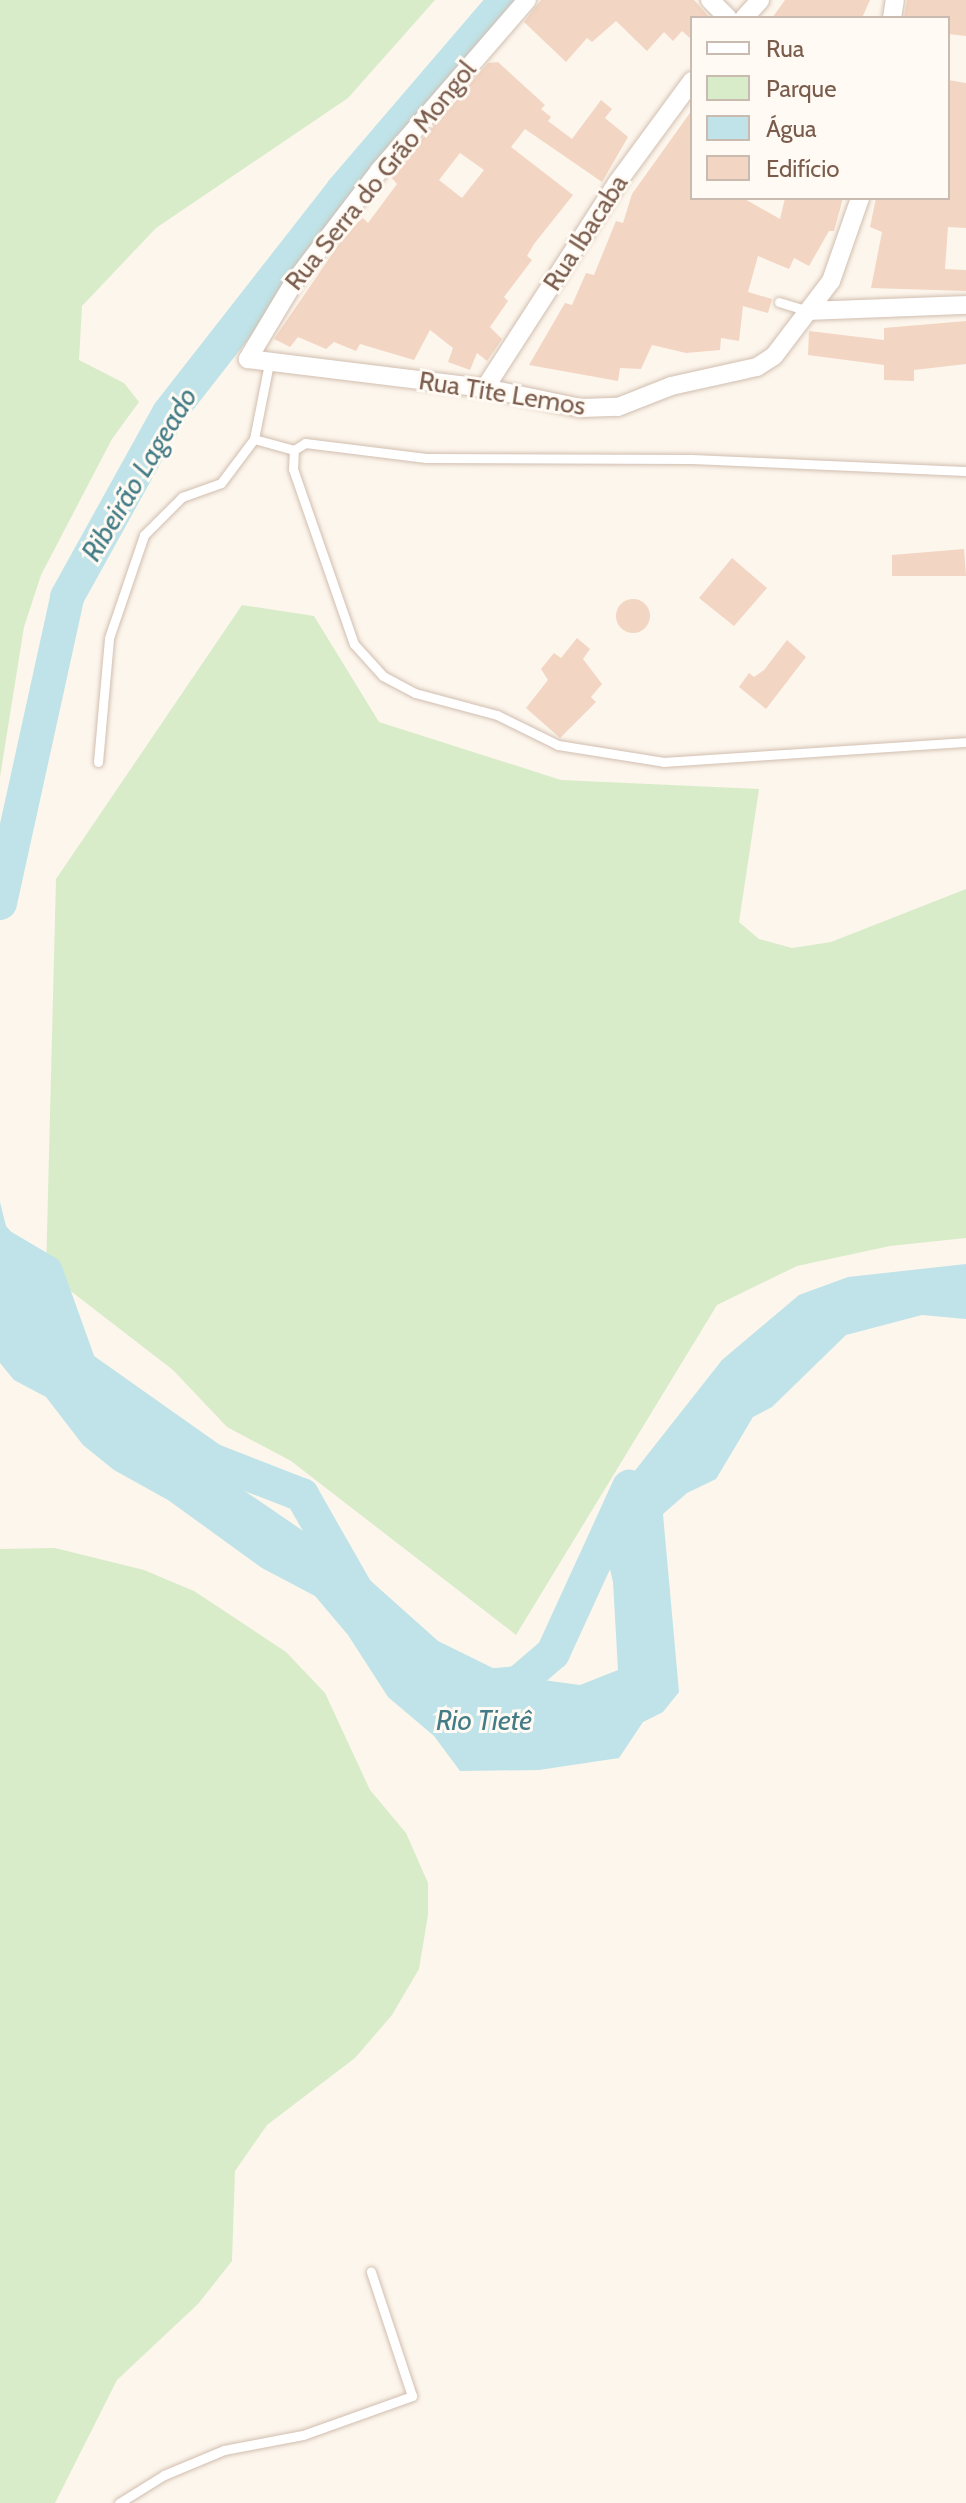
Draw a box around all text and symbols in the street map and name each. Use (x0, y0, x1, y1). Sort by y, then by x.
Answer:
legend (690, 16, 950, 200)
text: Rua (766, 34, 804, 63)
street label: Rua Serra do Grão Mongol (279, 55, 483, 297)
text: Parque (766, 74, 836, 103)
text: Água (766, 114, 817, 143)
text: Edifício (766, 154, 840, 183)
street label: Rua Ibacaba (537, 169, 635, 297)
street label: Rua Tite Lemos (416, 365, 588, 423)
water label: Ribeirão Lageado (74, 381, 204, 567)
water label: Rio Tietê (436, 1703, 532, 1737)

